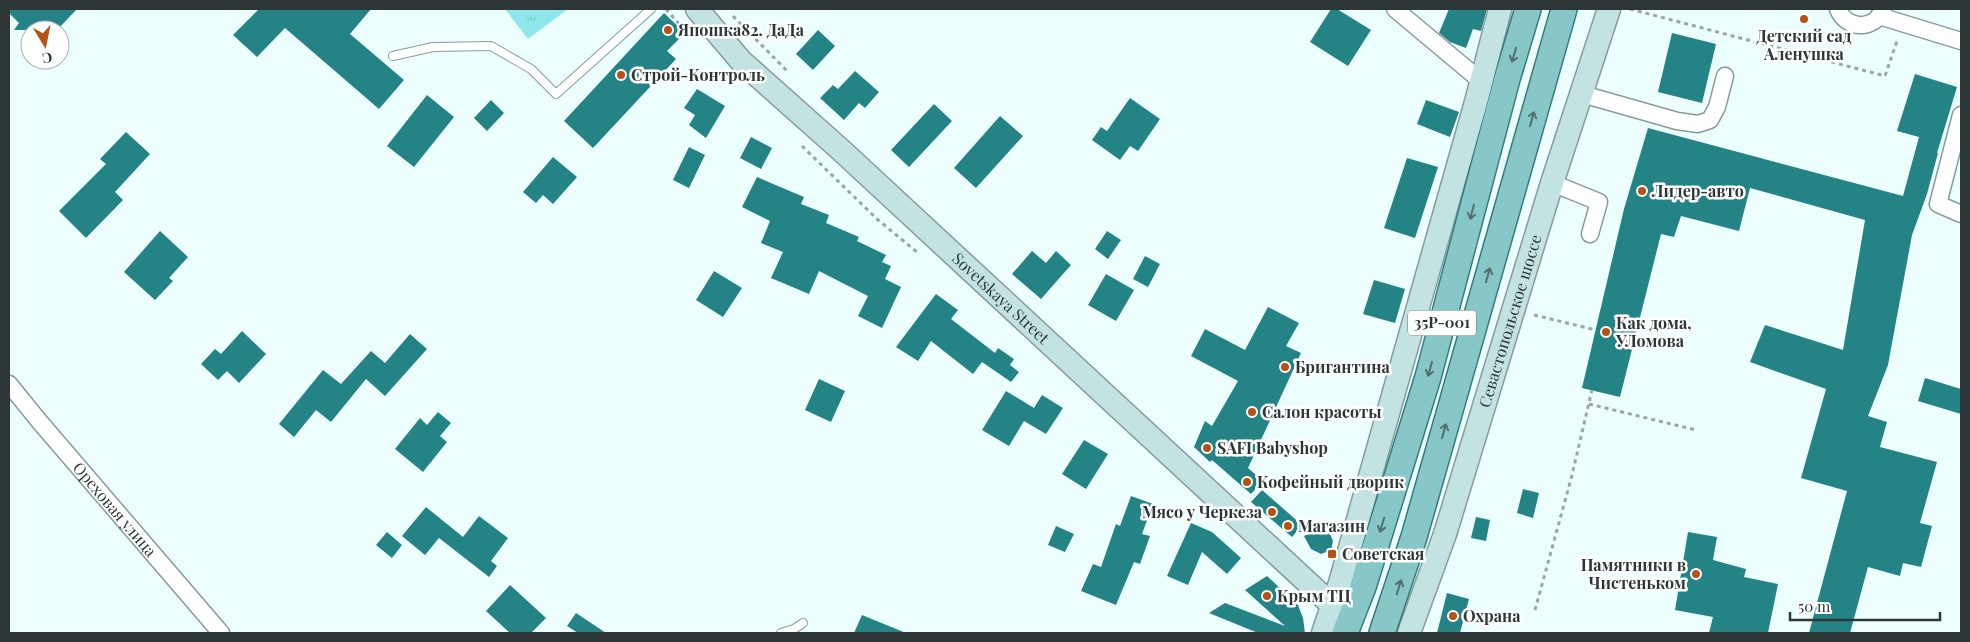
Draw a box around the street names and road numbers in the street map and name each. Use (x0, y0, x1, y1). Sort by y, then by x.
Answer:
street label: Севастопольское шоссе (1473, 232, 1546, 410)
street label: Sovetskaya Street (948, 248, 1055, 348)
road number: 35Р-001 (1408, 310, 1476, 336)
street label: Ореховая улица (69, 457, 162, 561)

